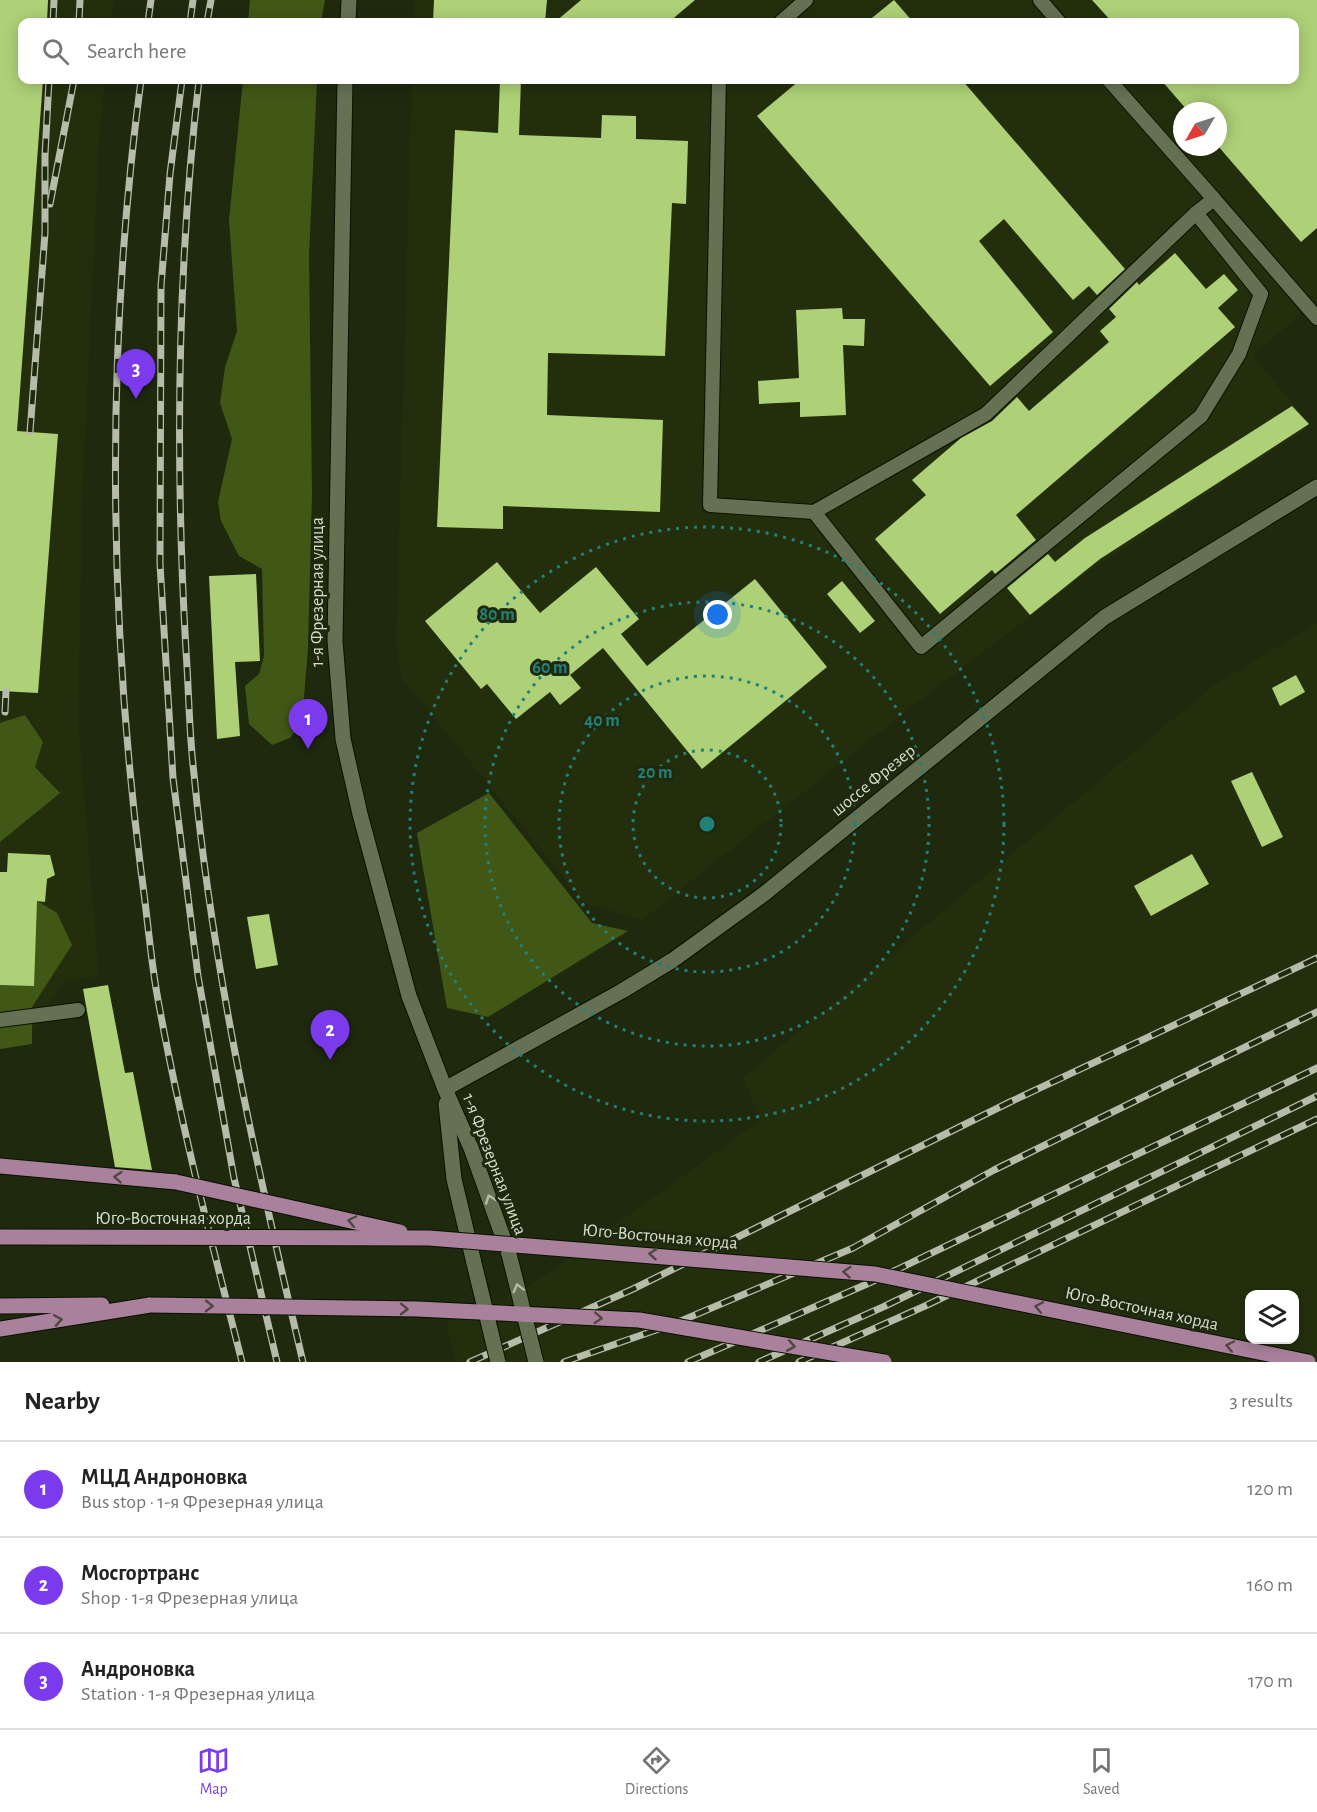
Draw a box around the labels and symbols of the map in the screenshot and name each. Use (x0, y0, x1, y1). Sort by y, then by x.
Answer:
north arrow (1173, 102, 1227, 156)
pin: 3 (116, 350, 156, 399)
street label: 1-я Фрезерная улица (309, 517, 327, 667)
your location (703, 600, 732, 629)
text: 80 m (479, 606, 515, 624)
text: 60 m (532, 659, 568, 677)
pin: 1 (288, 700, 328, 749)
text: 40 m (584, 712, 620, 730)
street label: шоссе Фрезер (828, 741, 919, 820)
text: 20 m (637, 764, 673, 782)
centre of rings (697, 814, 717, 834)
pin: 2 (310, 1010, 350, 1060)
street label: 1-я Фрезерная улица (459, 1091, 529, 1238)
one-way arrow (114, 1171, 123, 1184)
one-way arrow (484, 1194, 497, 1205)
street label: Юго-Восточная хорда (95, 1210, 251, 1228)
one-way arrow (347, 1215, 357, 1228)
street label: Юго-Восточная хорда (581, 1221, 739, 1253)
one-way arrow (648, 1248, 657, 1261)
one-way arrow (842, 1266, 852, 1279)
one-way arrow (512, 1283, 525, 1293)
street label: Юго-Восточная хорда (1064, 1284, 1220, 1334)
one-way arrow (204, 1300, 213, 1312)
one-way arrow (1034, 1301, 1044, 1314)
one-way arrow (399, 1303, 408, 1315)
one-way arrow (594, 1312, 603, 1325)
one-way arrow (52, 1314, 62, 1327)
one-way arrow (786, 1339, 796, 1352)
one-way arrow (1225, 1340, 1235, 1353)

